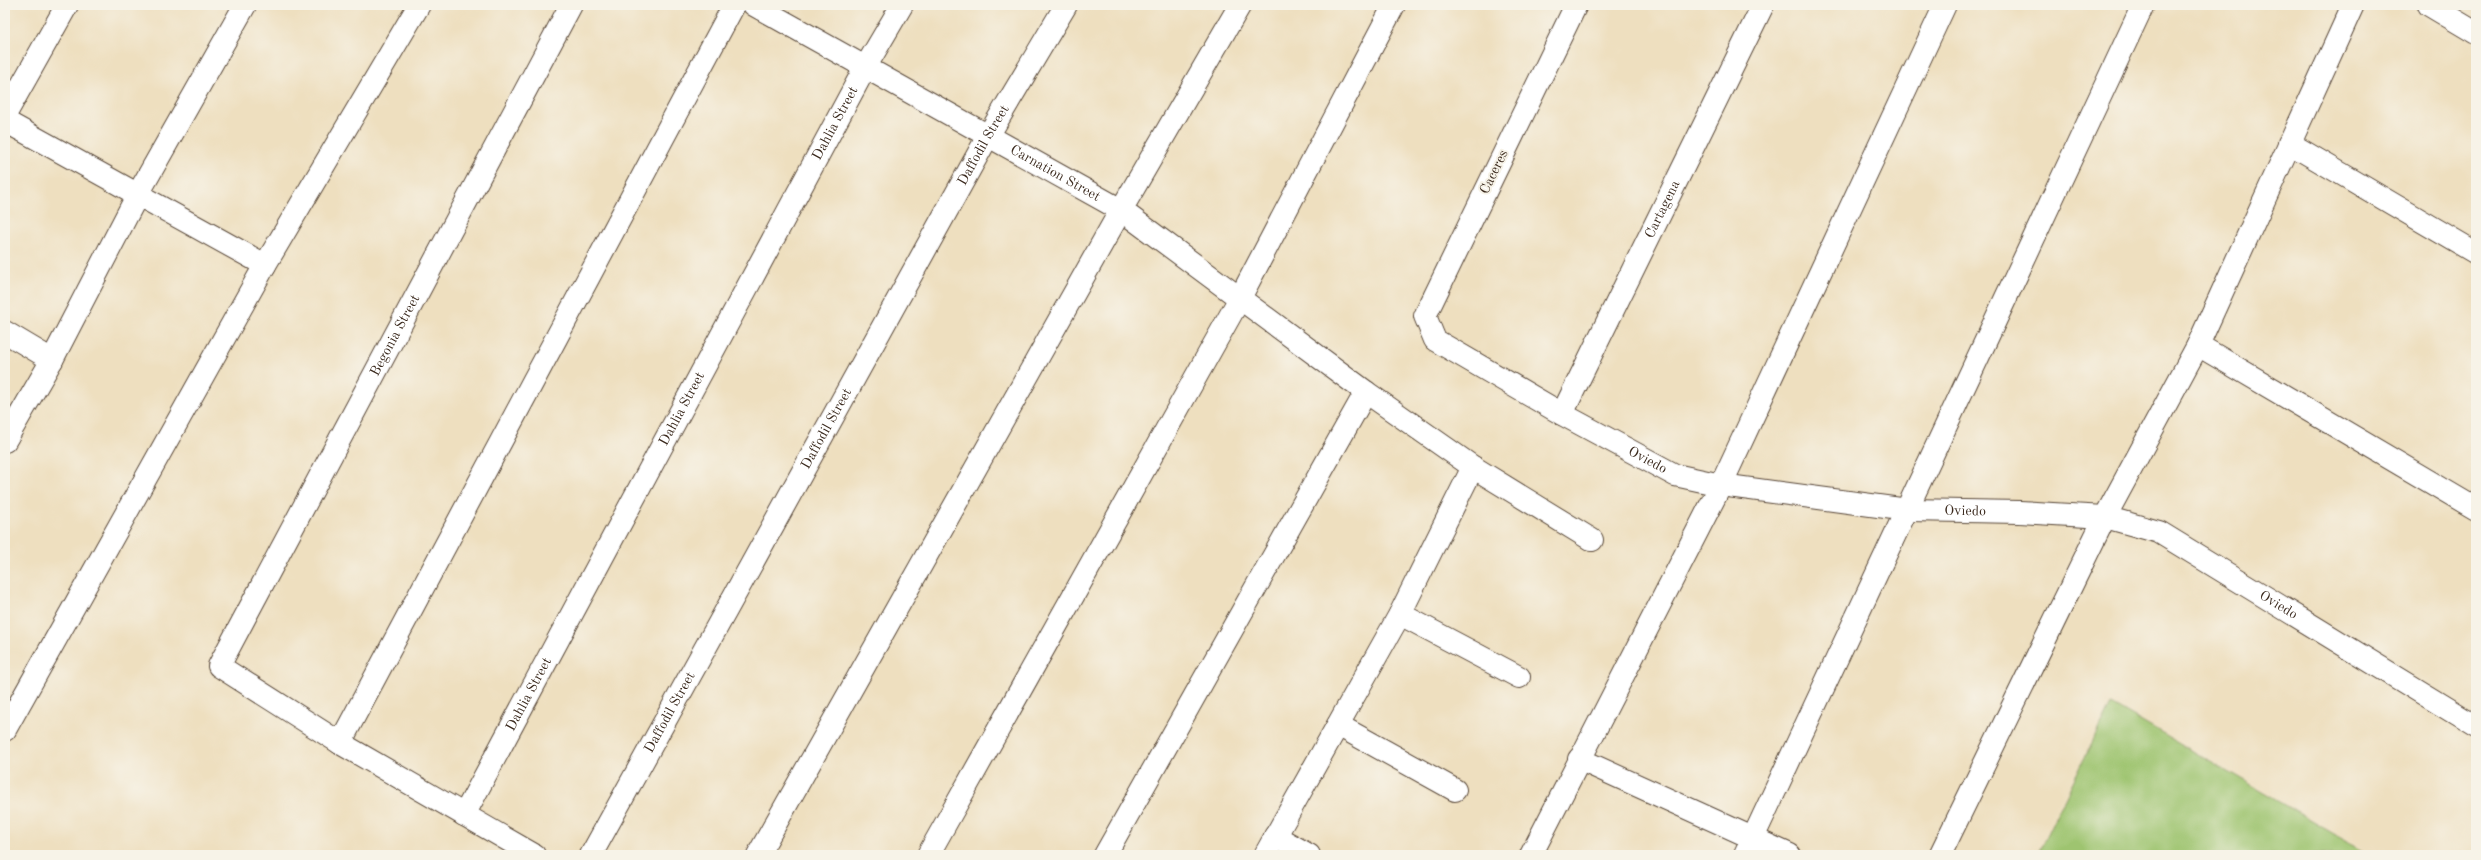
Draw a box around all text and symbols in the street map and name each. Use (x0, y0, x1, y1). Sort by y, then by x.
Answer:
street label: Dahlia Street (810, 84, 861, 162)
street label: Daffodil Street (955, 103, 1012, 188)
street label: Carnation Street (1008, 143, 1103, 204)
street label: Caceres (1477, 148, 1511, 196)
street label: Cartagena (1643, 178, 1683, 240)
street label: Begonia Street (368, 292, 422, 378)
street label: Dahlia Street (657, 370, 707, 448)
street label: Daffodil Street (799, 386, 854, 471)
street label: Oviedo (1626, 444, 1669, 476)
street label: Oviedo (1944, 504, 1986, 518)
street label: Oviedo (2257, 588, 2300, 622)
street label: Dahlia Street (503, 655, 554, 733)
street label: Daffodil Street (642, 669, 698, 755)

